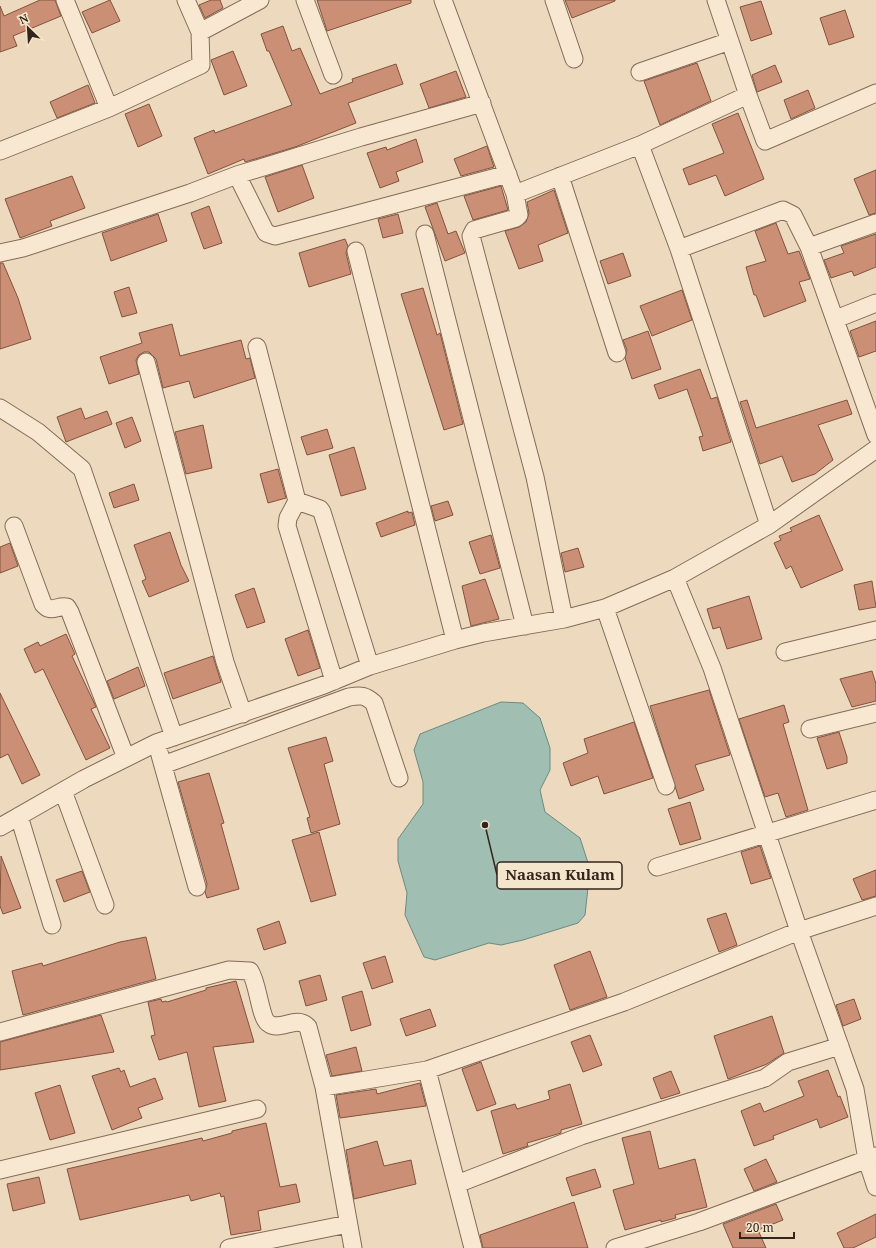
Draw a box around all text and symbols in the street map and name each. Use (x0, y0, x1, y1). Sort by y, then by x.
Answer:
north arrow (8, 8, 48, 48)
text: N (16, 10, 31, 27)
callout: Naasan Kulam (497, 862, 622, 889)
text: Naasan Kulam (505, 864, 615, 884)
scale bar (740, 1214, 794, 1240)
text: 20 m (746, 1219, 774, 1236)

